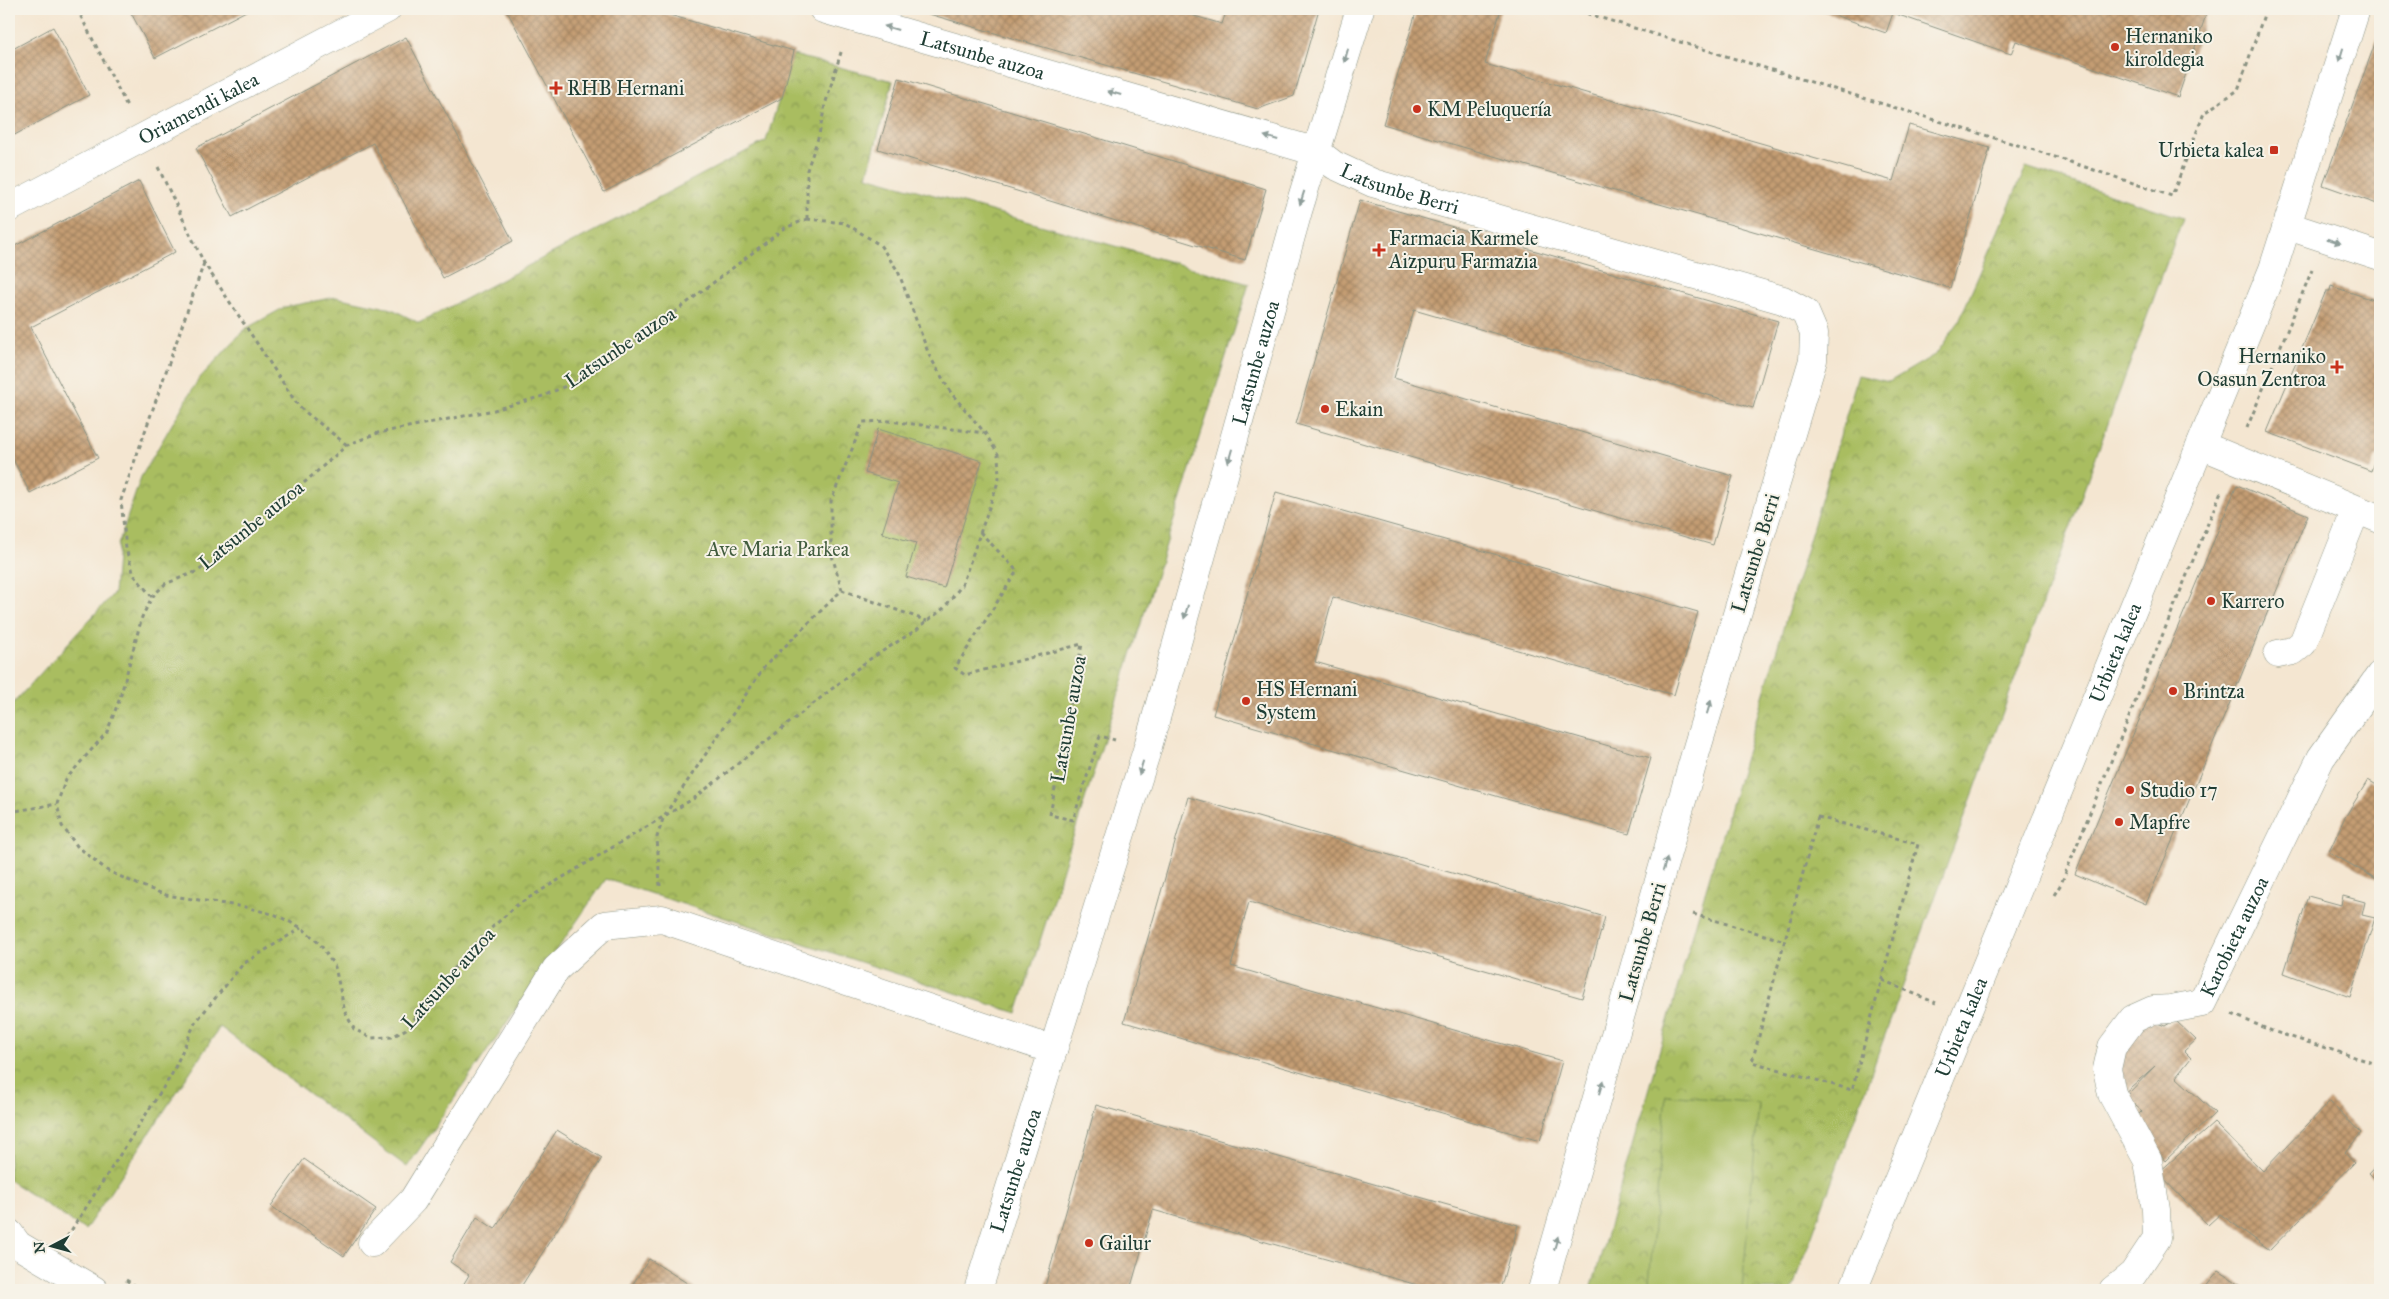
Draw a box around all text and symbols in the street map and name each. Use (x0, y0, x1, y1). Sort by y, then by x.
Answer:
one-way arrow (884, 24, 899, 32)
place label: Hernaniko kiroldegia (2125, 24, 2213, 72)
street label: Latsunbe auzoa (917, 26, 1048, 85)
marker: Hernaniko kiroldegia (2109, 41, 2121, 53)
one-way arrow (1342, 48, 1350, 63)
one-way arrow (2337, 48, 2345, 63)
street label: Oriamendi kalea (134, 67, 263, 150)
place label: RHB Hernani (567, 76, 685, 100)
marker: RHB Hernani (549, 81, 563, 95)
one-way arrow (1107, 89, 1122, 97)
place label: KM Peluquería (1427, 97, 1552, 122)
marker: KM Peluquería (1411, 103, 1423, 115)
one-way arrow (1263, 134, 1278, 142)
place label: Urbieta kalea (2158, 138, 2265, 162)
marker: Urbieta kalea (2268, 144, 2280, 156)
street label: Latsunbe Berri (1337, 158, 1462, 219)
one-way arrow (1298, 191, 1306, 206)
place label: Farmacia Karmele Aizpuru Farmazia (1388, 226, 1538, 273)
one-way arrow (2327, 237, 2342, 245)
marker: Farmacia Karmele Aizpuru Farmazia (1373, 244, 1385, 256)
street label: Latsunbe auzoa (1227, 297, 1285, 428)
street label: Latsunbe auzoa (560, 301, 680, 393)
place label: Hernaniko Osasun Zentroa (2197, 344, 2327, 391)
marker: Hernaniko Osasun Zentroa (2330, 360, 2344, 374)
place label: Ekain (1335, 397, 1384, 421)
marker: Ekain (1319, 403, 1331, 415)
one-way arrow (1225, 448, 1233, 463)
street label: Latsunbe auzoa (194, 475, 309, 575)
street label: Latsunbe Berri (1725, 490, 1785, 616)
park label: Ave Maria Parkea (706, 537, 850, 561)
place label: Karrero (2221, 589, 2284, 613)
marker: Karrero (2205, 595, 2217, 607)
street label: Urbieta kalea (2084, 599, 2147, 706)
one-way arrow (1181, 605, 1189, 620)
street label: Latsunbe auzoa (1045, 653, 1091, 784)
place label: HS Hernani System (1256, 677, 1358, 724)
place label: Brintza (2183, 679, 2245, 703)
marker: Brintza (2167, 685, 2179, 697)
marker: HS Hernani System (1240, 695, 1252, 707)
one-way arrow (1705, 700, 1713, 715)
one-way arrow (1137, 761, 1145, 776)
place label: Studio 17 (2140, 778, 2218, 802)
marker: Studio 17 (2124, 784, 2136, 796)
place label: Mapfre (2129, 810, 2190, 834)
marker: Mapfre (2113, 816, 2125, 828)
one-way arrow (1661, 856, 1669, 871)
street label: Karobieta auzoa (2195, 872, 2274, 1001)
street label: Latsunbe Berri (1613, 879, 1671, 1005)
street label: Latsunbe auzoa (396, 922, 500, 1034)
street label: Urbieta kalea (1930, 973, 1993, 1081)
one-way arrow (1597, 1080, 1605, 1095)
street label: Latsunbe auzoa (985, 1105, 1046, 1236)
north arrow (28, 1222, 78, 1272)
place label: Gailur (1099, 1231, 1152, 1255)
one-way arrow (1552, 1236, 1560, 1251)
marker: Gailur (1083, 1237, 1095, 1249)
text: N (30, 1240, 49, 1254)

